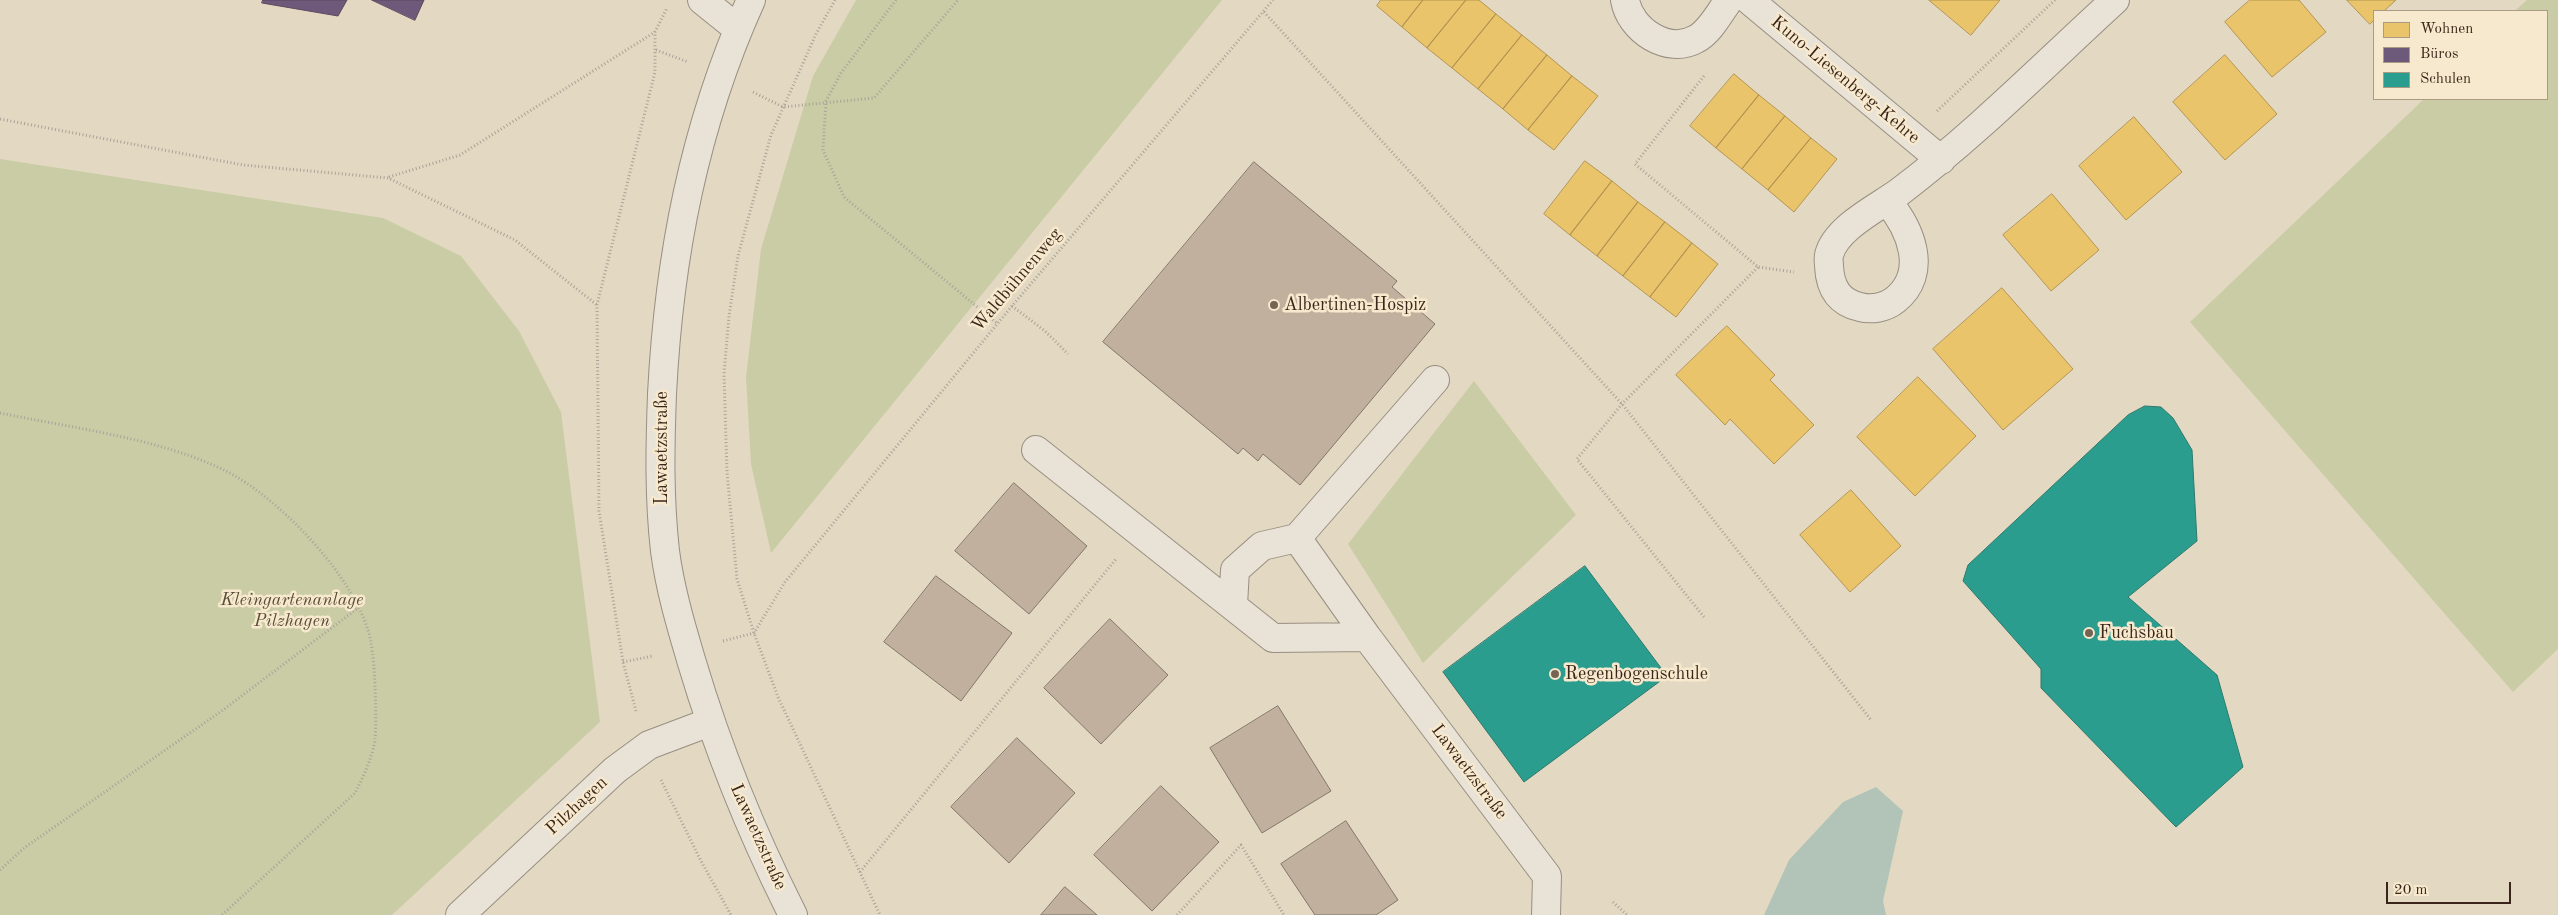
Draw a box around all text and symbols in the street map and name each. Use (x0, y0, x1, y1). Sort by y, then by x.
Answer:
legend (2373, 10, 2548, 100)
street label: Kuno-Liesenberg-Kehre (1766, 11, 1924, 149)
text: Wohnen (2420, 22, 2473, 37)
text: Büros (2420, 47, 2458, 62)
text: Schulen (2420, 72, 2471, 87)
street label: Waldbühnenweg (967, 224, 1067, 336)
place label: Albertinen-Hospiz (1284, 294, 1426, 316)
marker: Albertinen-Hospiz (1268, 299, 1280, 311)
street label: Lawaetzstraße (651, 391, 673, 505)
park label: Kleingartenanlage Pilzhagen (221, 589, 363, 632)
place label: Fuchsbau (2099, 622, 2174, 644)
marker: Fuchsbau (2083, 627, 2095, 639)
place label: Regenbogenschule (1565, 663, 1708, 685)
marker: Regenbogenschule (1549, 668, 1561, 680)
street label: Lawaetzstraße (1426, 720, 1512, 824)
street label: Pilzhagen (542, 772, 612, 840)
street label: Lawaetzstraße (725, 781, 791, 893)
scale bar (2388, 872, 2513, 904)
text: 20 m (2394, 883, 2428, 898)

